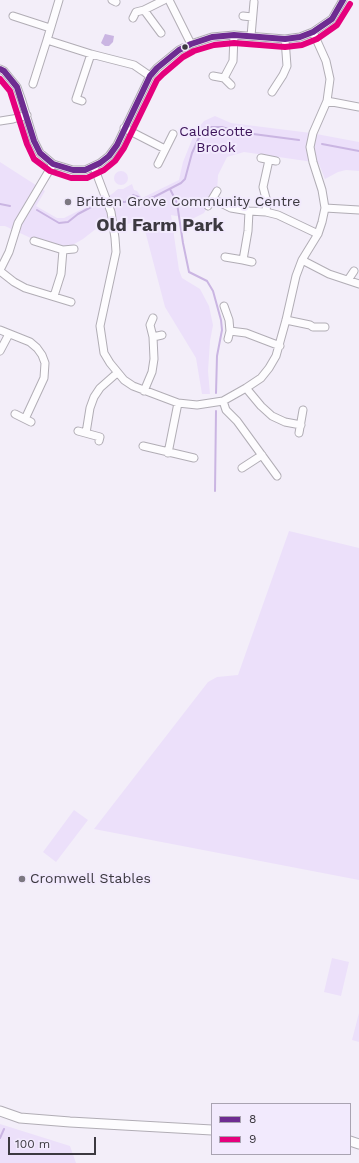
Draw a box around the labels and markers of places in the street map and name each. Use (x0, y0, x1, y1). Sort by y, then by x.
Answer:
unlabelled marker (180, 42, 190, 52)
place label: Britten Grove Community Centre (76, 194, 300, 210)
marker: Britten Grove Community Centre (63, 197, 73, 207)
place label: Cromwell Stables (30, 871, 151, 887)
marker: Cromwell Stables (17, 874, 27, 884)

